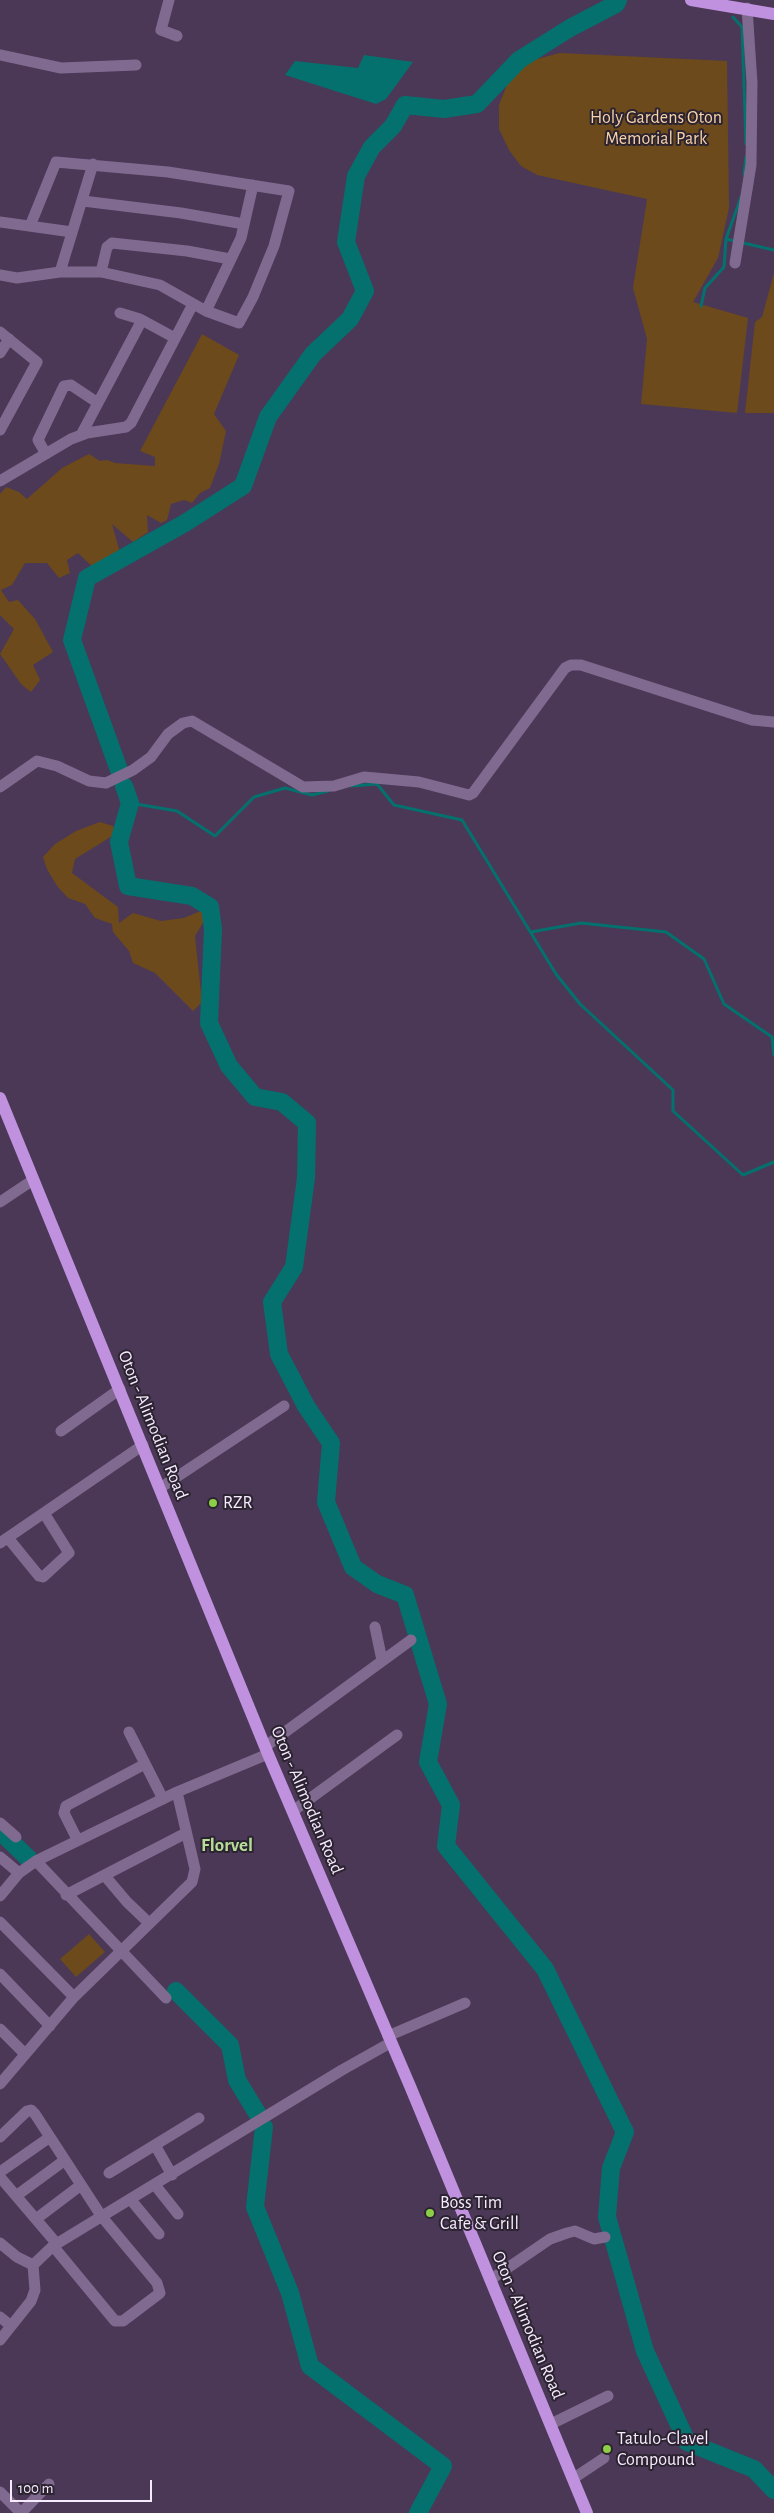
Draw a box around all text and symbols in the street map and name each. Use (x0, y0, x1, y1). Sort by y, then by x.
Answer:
park label: Holy Gardens Oton Memorial Park (590, 107, 722, 150)
street label: Oton - Alimodian Road (113, 1347, 193, 1503)
place label: RZR (223, 1492, 252, 1514)
marker: RZR (207, 1497, 219, 1509)
street label: Oton - Alimodian Road (266, 1723, 348, 1877)
district label: Florvel (201, 1834, 253, 1856)
place label: Boss Tim Cafe & Grill (440, 2192, 519, 2234)
marker: Boss Tim Cafe & Grill (424, 2207, 436, 2219)
street label: Oton - Alimodian Road (487, 2248, 569, 2402)
place label: Tatulo-Clavel Compound (617, 2428, 709, 2470)
marker: Tatulo-Clavel Compound (601, 2443, 613, 2455)
scale bar (12, 2470, 155, 2502)
text: 100 m (18, 2481, 53, 2496)

